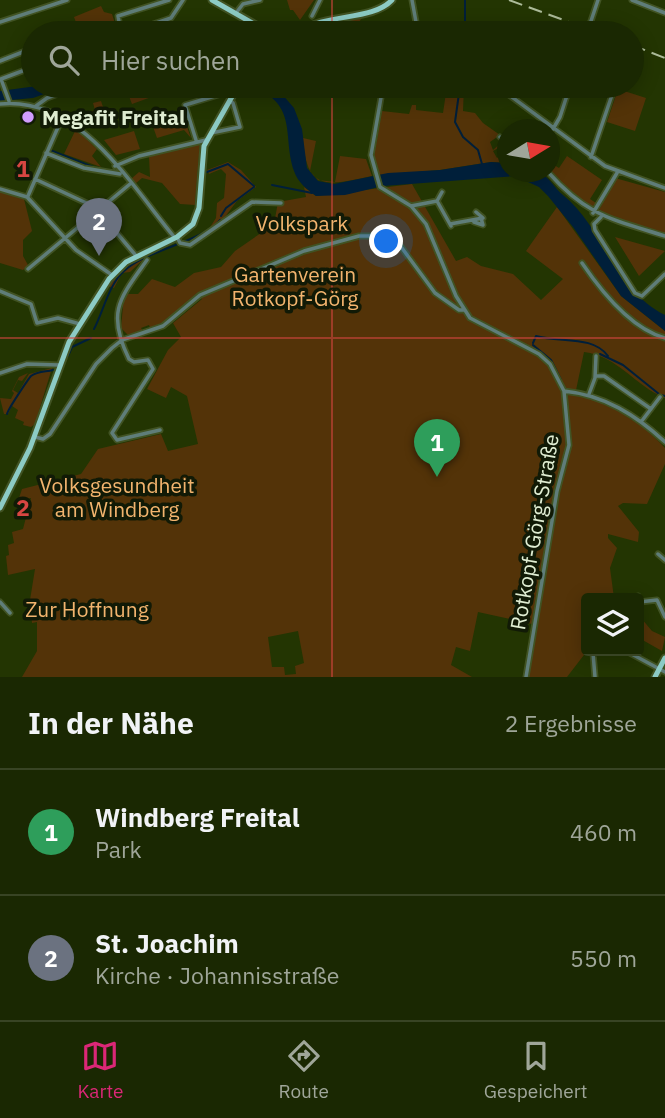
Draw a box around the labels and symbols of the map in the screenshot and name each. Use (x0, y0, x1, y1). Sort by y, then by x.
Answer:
place label: Megafit Freital (42, 103, 185, 131)
marker: Megafit Freital (20, 109, 36, 125)
north arrow (497, 119, 560, 182)
text: 1 (16, 153, 30, 183)
pin: 2 (76, 198, 122, 256)
park label: Volkspark (256, 209, 348, 237)
your location (369, 224, 403, 258)
park label: Gartenverein Rotkopf-Görg (232, 260, 358, 312)
pin: 1 (414, 419, 460, 477)
street label: Rotkopf-Görg-Straße (503, 432, 565, 632)
park label: Volksgesundheit am Windberg (39, 471, 195, 523)
text: 2 (16, 492, 30, 522)
park label: Zur Hoffnung (25, 595, 149, 623)

